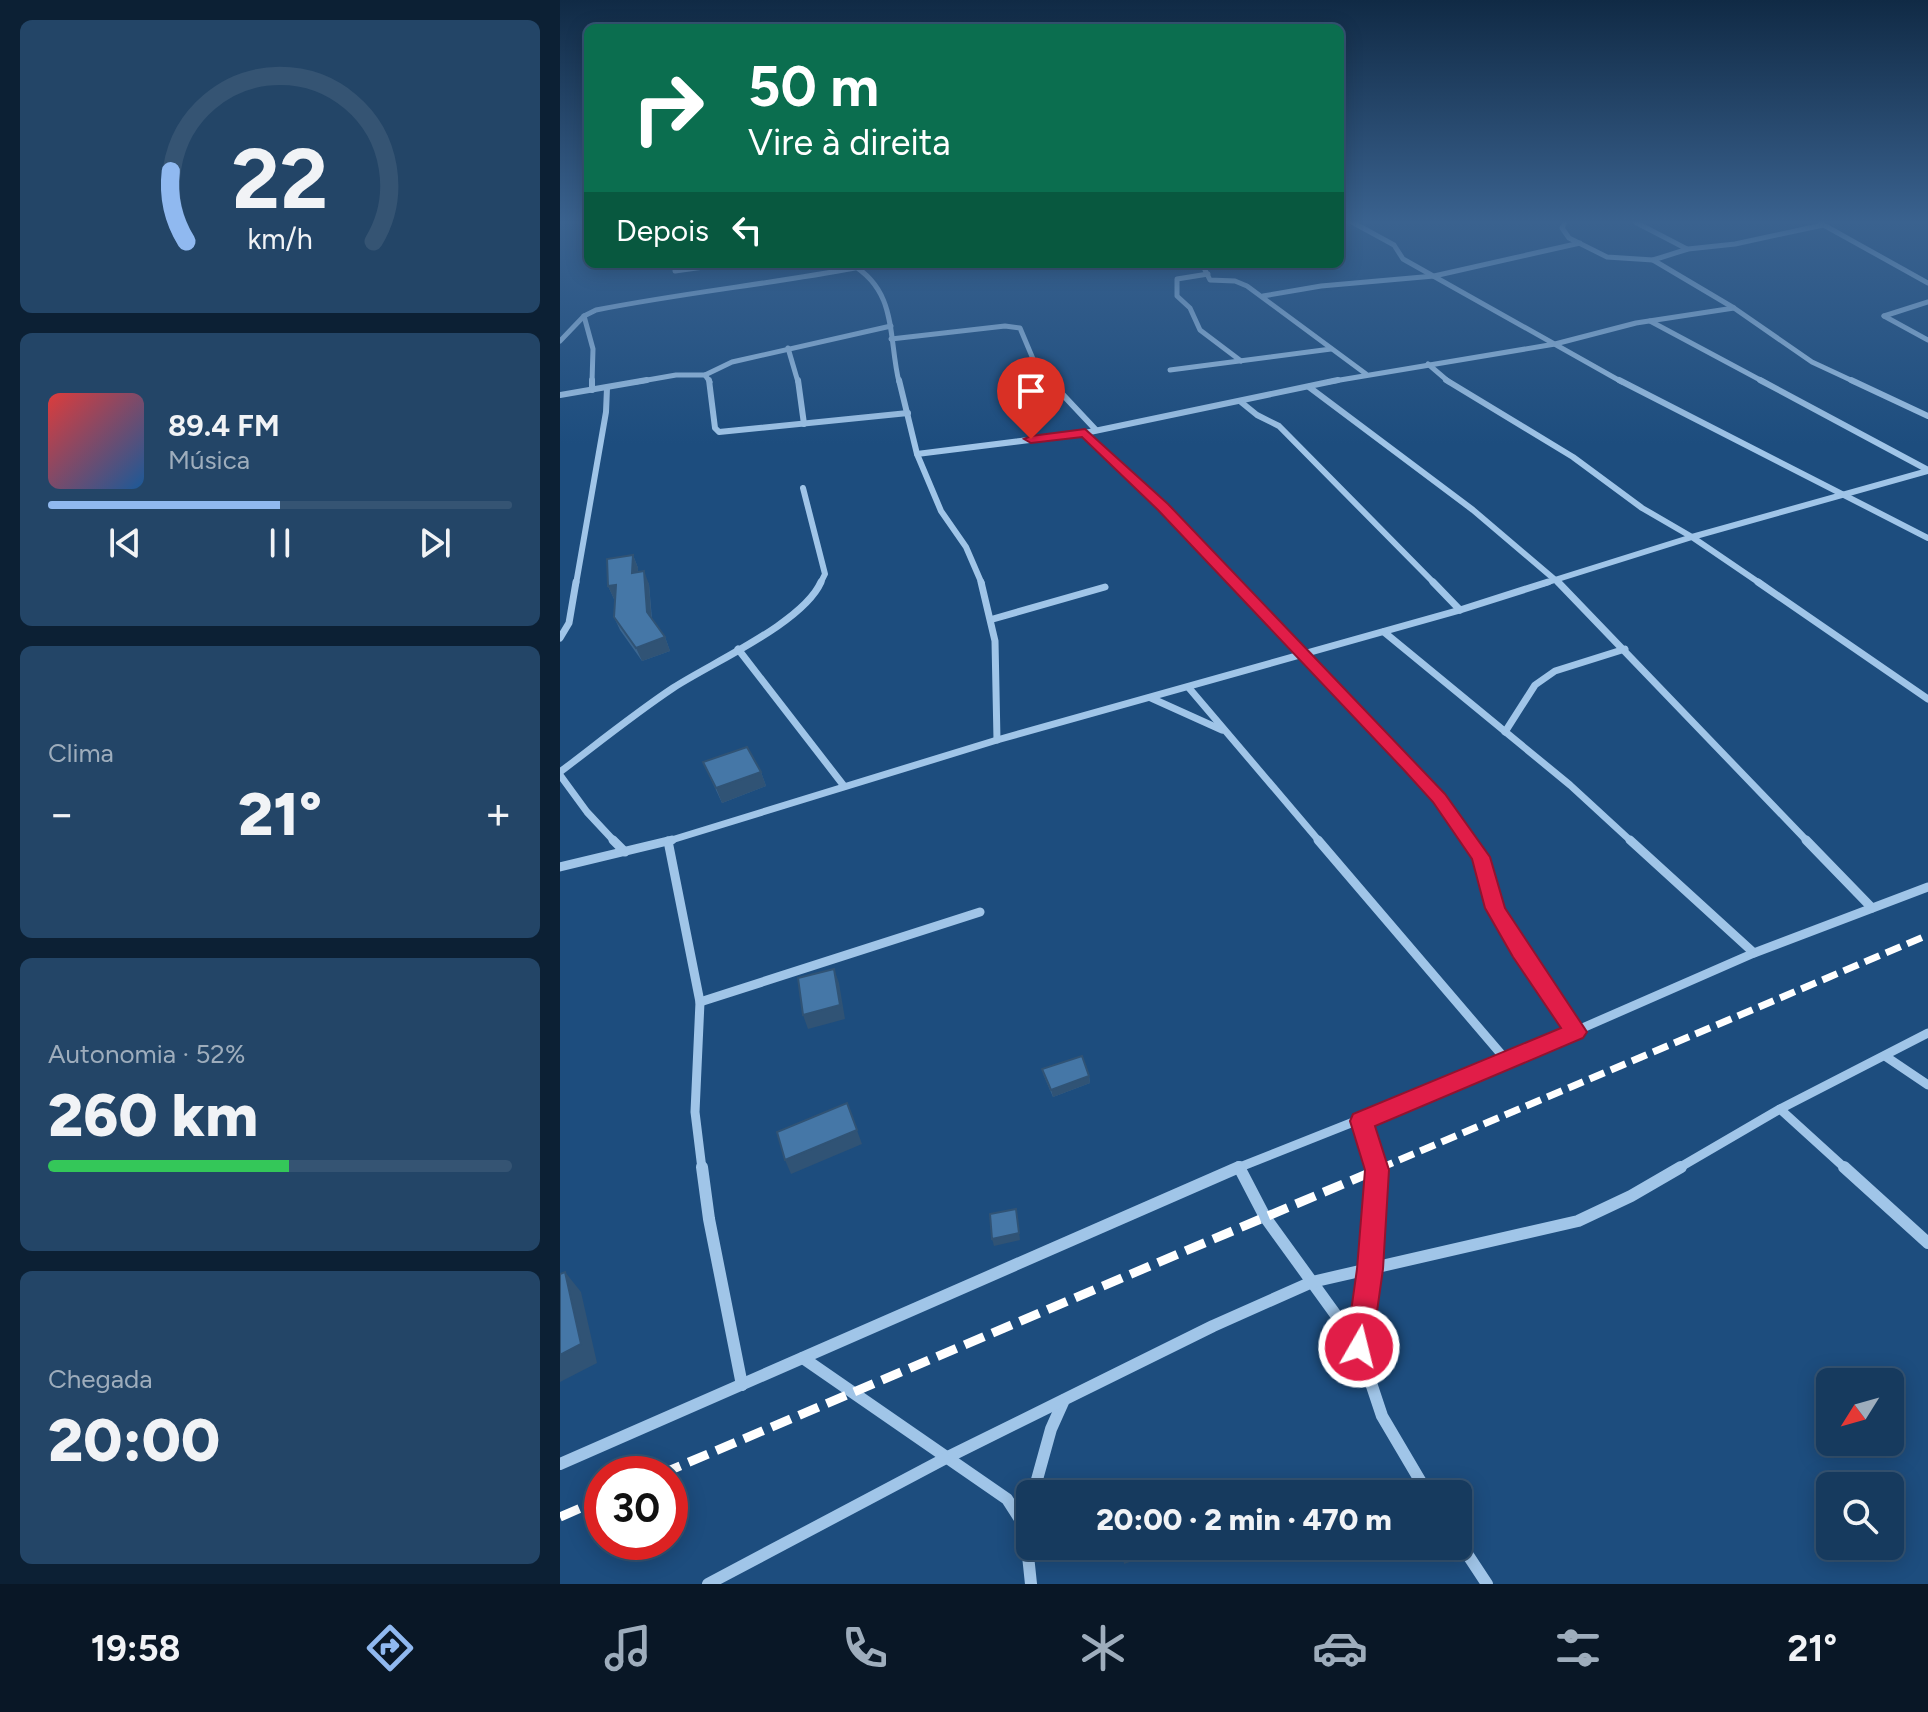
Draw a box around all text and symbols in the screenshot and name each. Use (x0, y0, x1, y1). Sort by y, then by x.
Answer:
text: 50 m (748, 53, 879, 120)
icon: right (616, 56, 720, 160)
text: Vire à direita (748, 121, 951, 164)
text: 22 (232, 129, 328, 229)
icon: left (725, 208, 769, 252)
text: Depois (616, 212, 709, 249)
text: km/h (247, 223, 313, 257)
pin (997, 357, 1065, 439)
icon: arrive (1009, 369, 1053, 413)
text: 89.4 FM (168, 407, 280, 444)
text: Música (168, 444, 250, 476)
icon: previous (103, 521, 147, 565)
icon: pause (258, 521, 302, 565)
icon: next (413, 521, 457, 565)
text: Clima (48, 737, 114, 769)
text: 21° (238, 778, 322, 850)
text: − (48, 787, 75, 840)
text: + (485, 787, 512, 840)
text: Autonomia · 52% (48, 1038, 245, 1070)
text: 260 km (48, 1079, 258, 1151)
position arrow (1317, 1305, 1401, 1389)
text: Chegada (48, 1363, 152, 1395)
north arrow (1816, 1368, 1904, 1456)
map controls (1816, 1368, 1904, 1560)
text: 20:00 (48, 1404, 220, 1476)
speed limit sign: 30 (584, 1456, 688, 1560)
button: search (1816, 1472, 1904, 1560)
text: 20:00 · 2 min · 470 m (1096, 1501, 1392, 1538)
icon: directions (362, 1620, 418, 1676)
icon: music (600, 1620, 656, 1676)
icon: phone (837, 1620, 893, 1676)
icon: climate (1075, 1620, 1131, 1676)
icon: car (1312, 1620, 1368, 1676)
icon: filters (1550, 1620, 1606, 1676)
text: 19:58 (91, 1627, 181, 1670)
text: 21° (1787, 1627, 1837, 1670)

